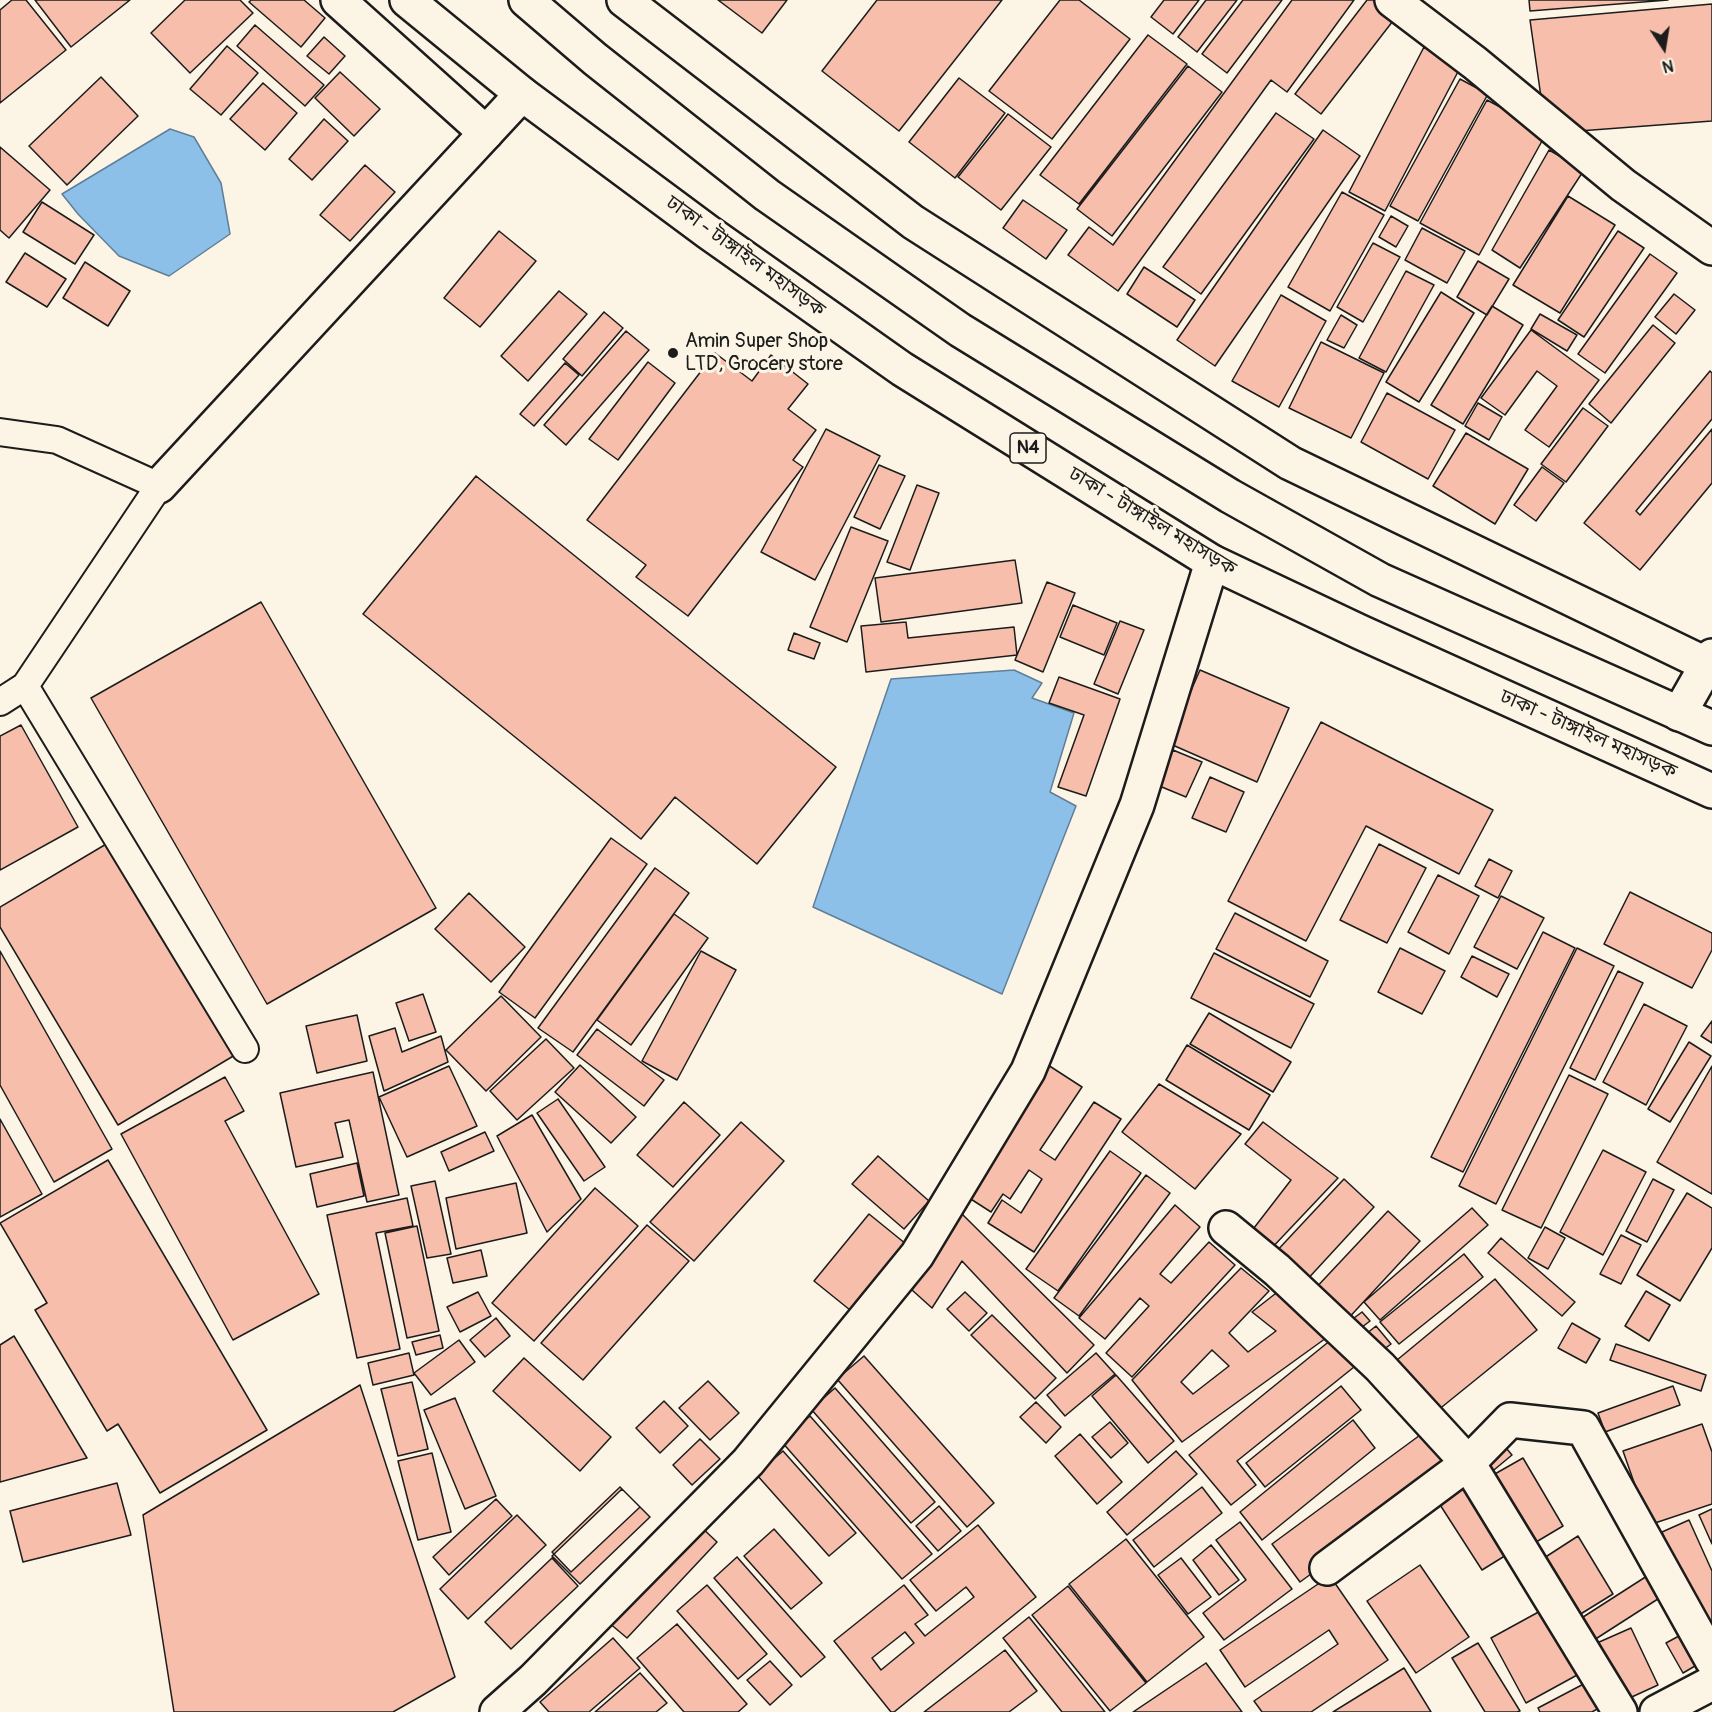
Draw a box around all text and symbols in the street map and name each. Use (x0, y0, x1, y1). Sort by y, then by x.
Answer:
north arrow (1634, 18, 1694, 78)
text: N (1660, 55, 1675, 77)
street label: ঢাকা - টাঙ্গাইল মহাসড়ক (661, 191, 829, 323)
place label: Amin Super Shop LTD, Grocery store (685, 330, 843, 377)
marker: Amin Super Shop LTD, Grocery store (666, 346, 680, 360)
road number: N4 (1010, 433, 1046, 463)
street label: ঢাকা - টাঙ্গাইল মহাসড়ক (1064, 463, 1240, 581)
street label: ঢাকা - টাঙ্গাইল মহাসড়ক (1496, 685, 1680, 785)

